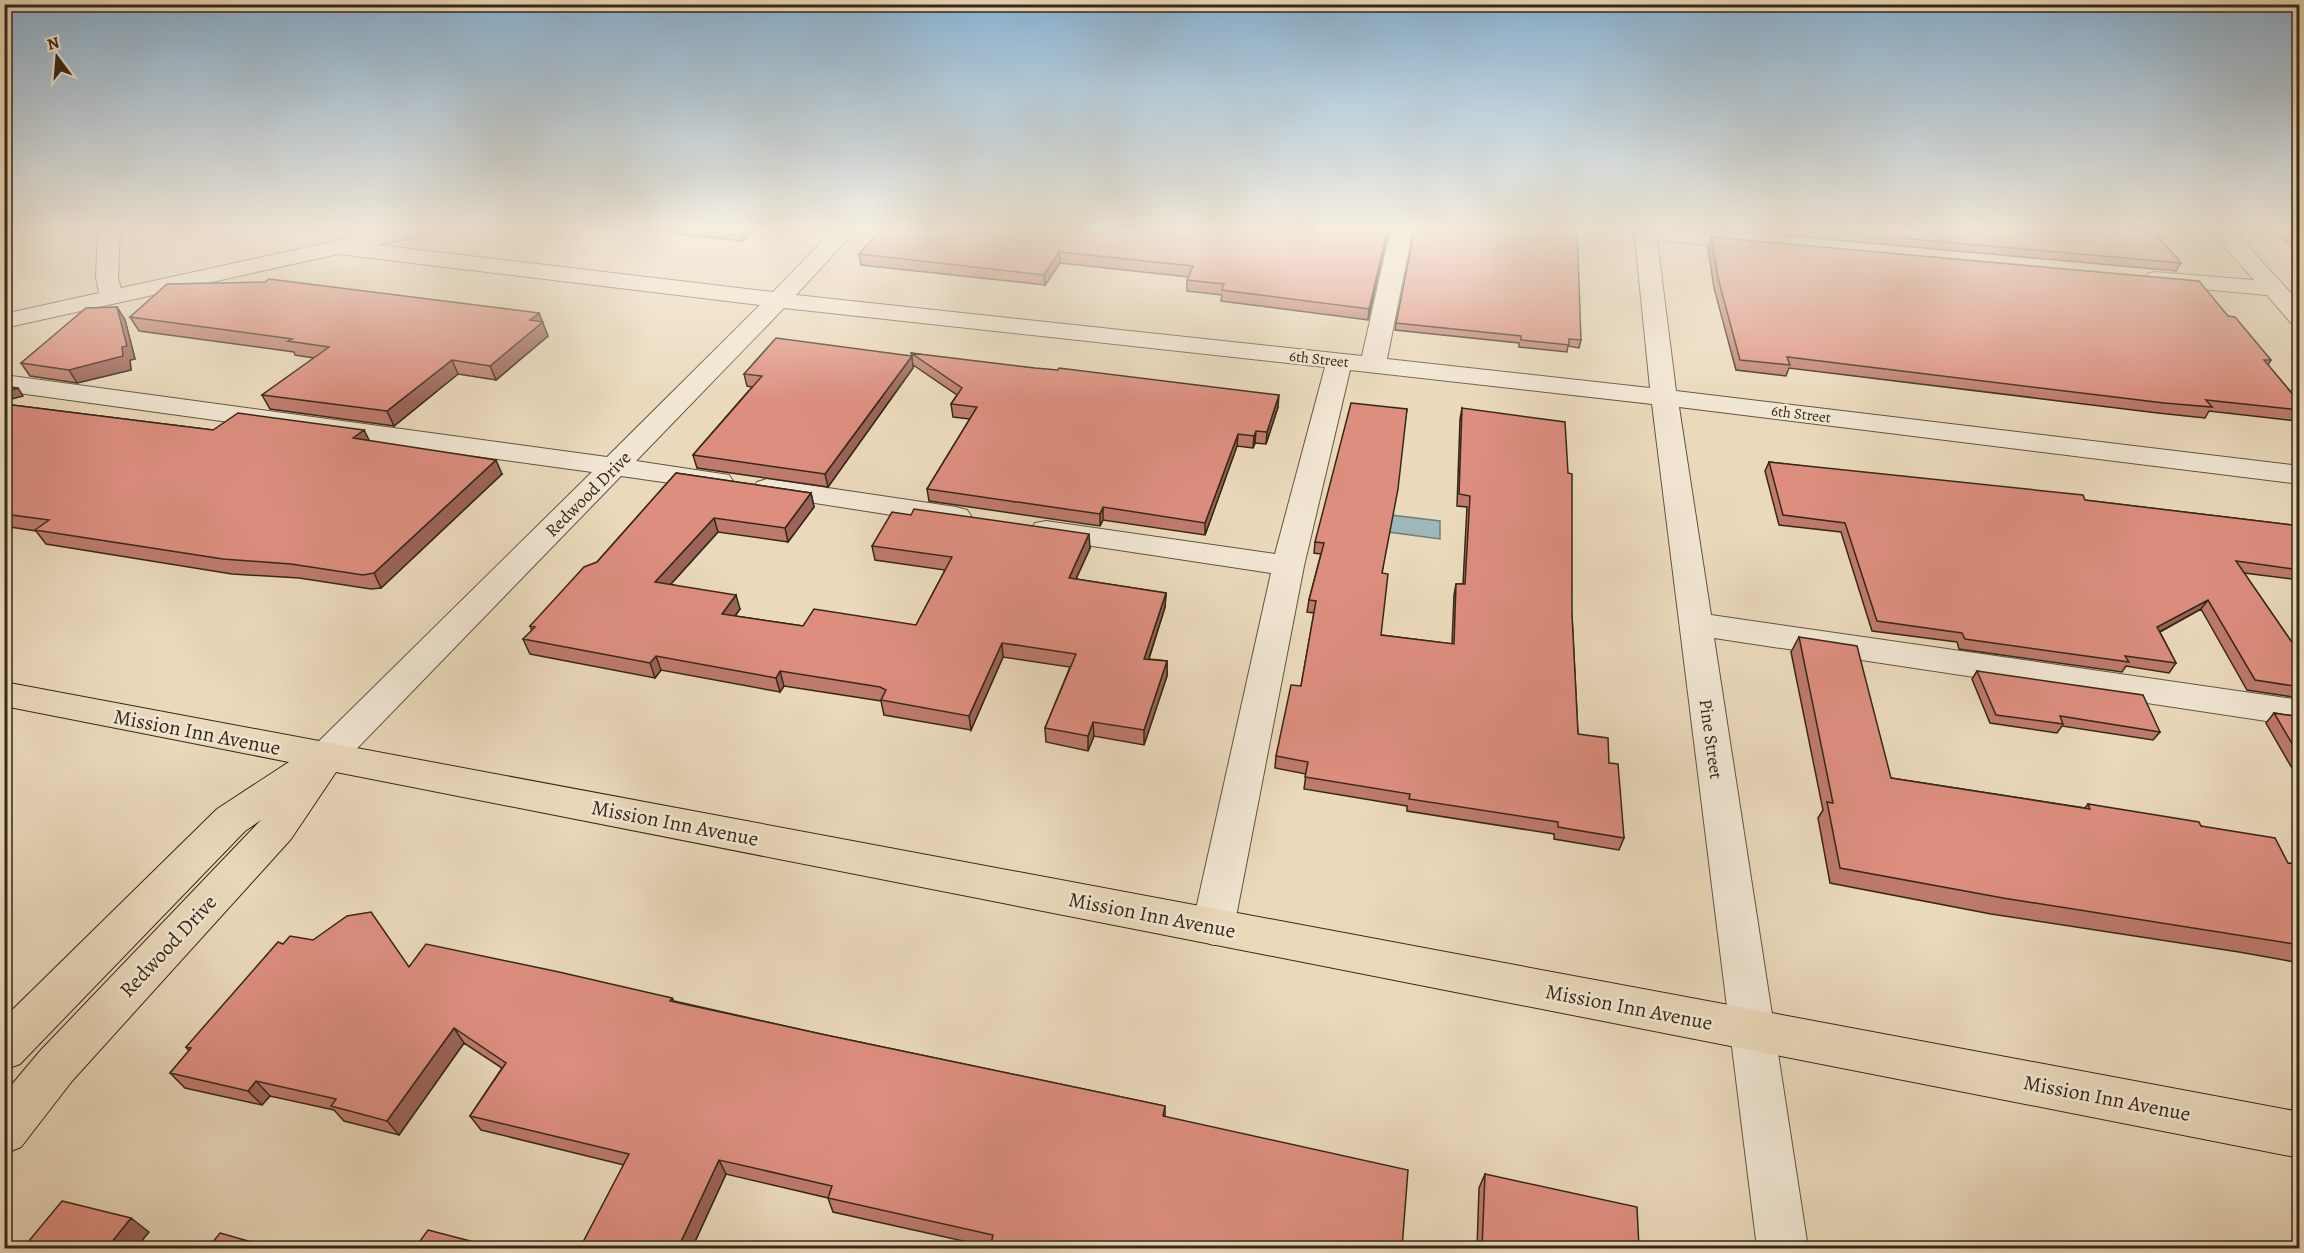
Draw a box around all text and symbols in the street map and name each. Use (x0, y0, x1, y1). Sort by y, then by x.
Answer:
north arrow (27, 27, 87, 87)
text: N (45, 31, 62, 56)
street label: 6th Street (1288, 346, 1350, 372)
street label: 6th Street (1770, 400, 1832, 428)
street label: Redwood Drive (540, 446, 636, 542)
street label: Pine Street (1694, 697, 1728, 781)
street label: Mission Inn Avenue (111, 702, 283, 762)
street label: Mission Inn Avenue (589, 793, 761, 853)
street label: Mission Inn Avenue (1066, 885, 1238, 945)
street label: Redwood Drive (113, 889, 223, 1003)
street label: Mission Inn Avenue (1543, 977, 1715, 1037)
street label: Mission Inn Avenue (2021, 1068, 2193, 1128)

